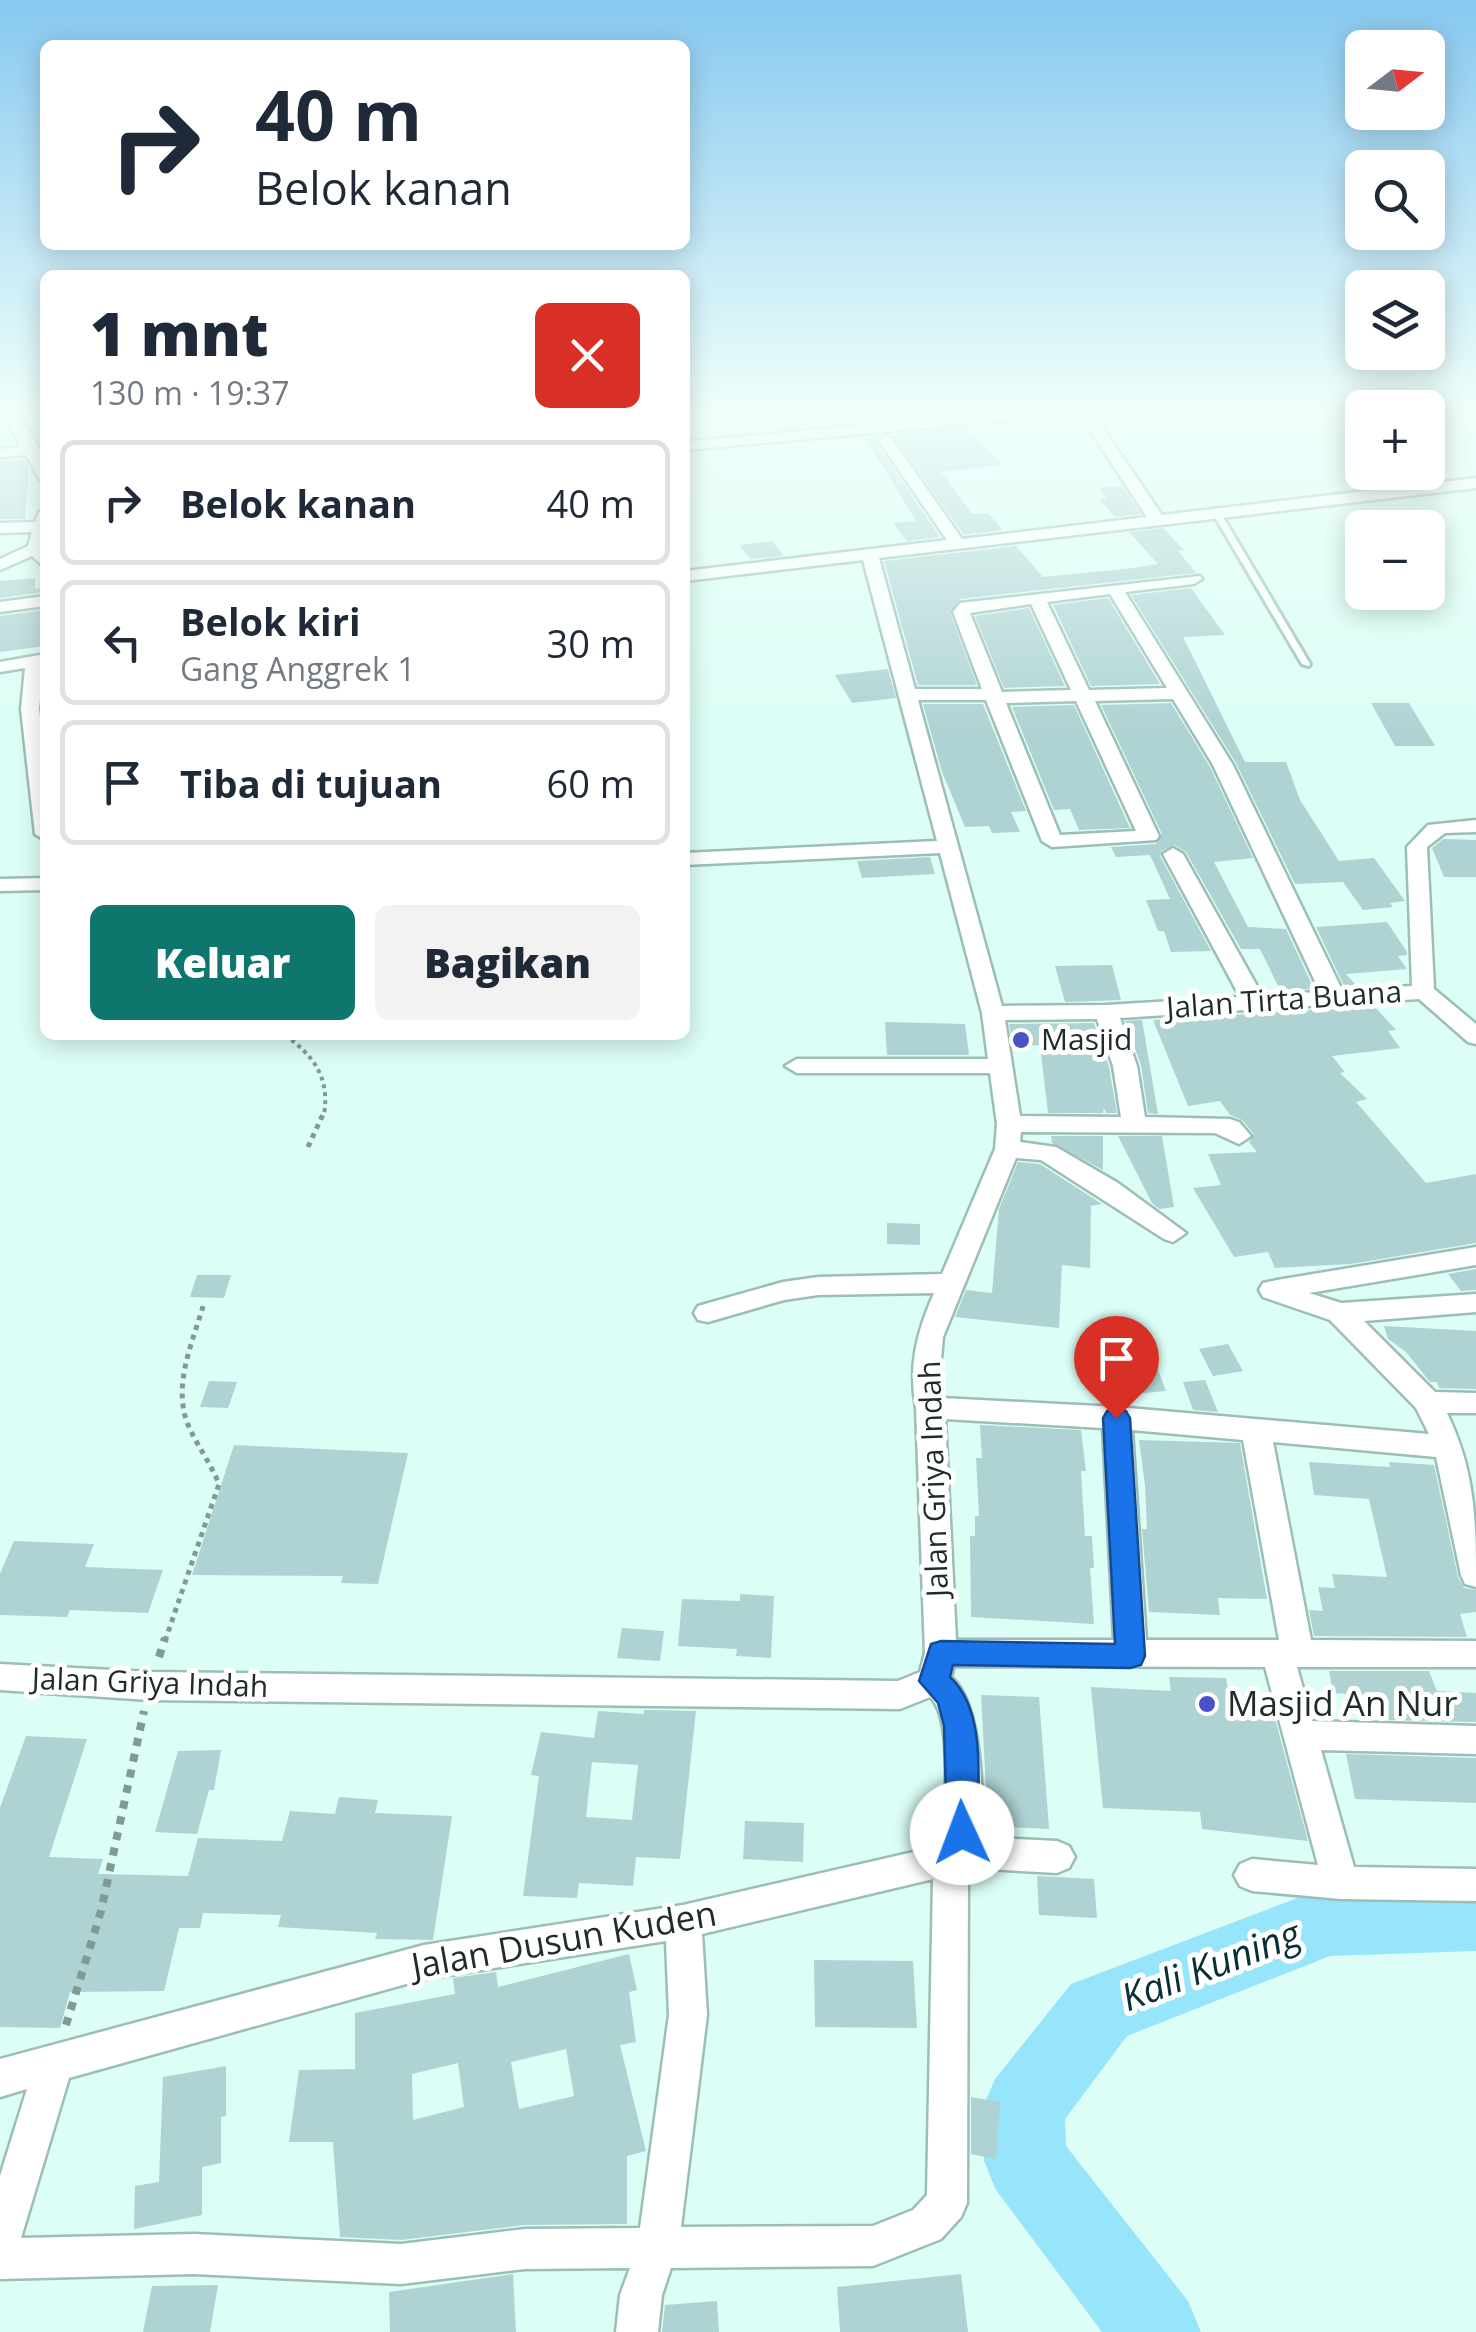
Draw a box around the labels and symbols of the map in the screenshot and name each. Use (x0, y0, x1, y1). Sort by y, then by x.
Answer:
north arrow (1345, 30, 1445, 130)
street label: Jalan Tirta Buana (1162, 970, 1403, 1027)
place label: Masjid (1041, 1018, 1132, 1059)
marker: Masjid (1010, 1029, 1032, 1051)
pin (1074, 1316, 1159, 1419)
street label: Jalan Griya Indah (908, 1360, 957, 1601)
street label: Jalan Griya Indah (28, 1657, 269, 1706)
place label: Masjid An Nur (1227, 1679, 1458, 1726)
marker: Masjid An Nur (1196, 1693, 1218, 1715)
position arrow (910, 1781, 1014, 1885)
street label: Jalan Dusun Kuden (405, 1889, 720, 1989)
water label: Kali Kuning (1113, 1906, 1309, 2022)

